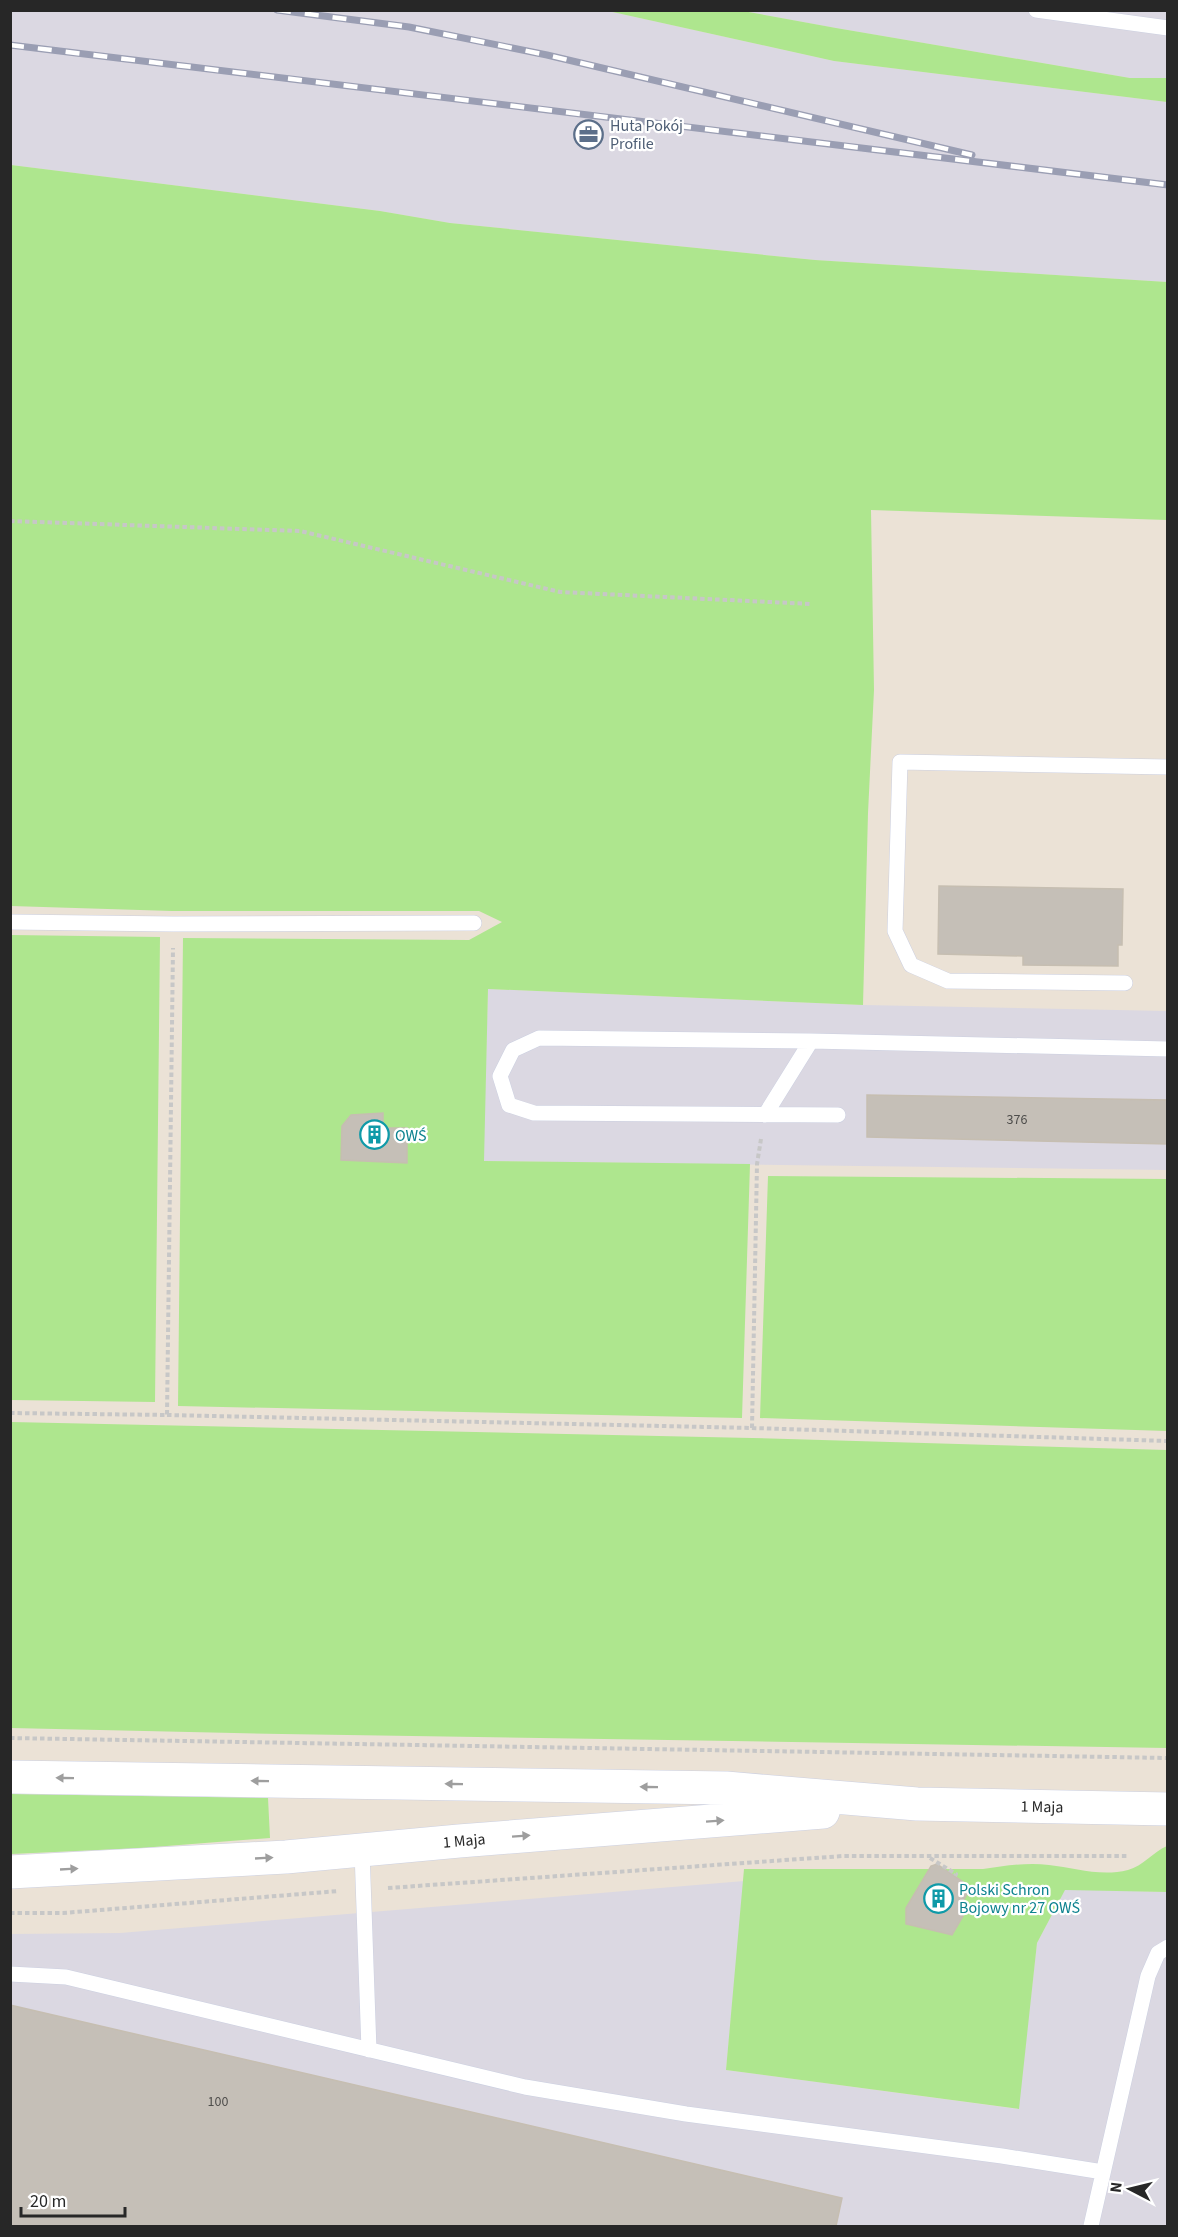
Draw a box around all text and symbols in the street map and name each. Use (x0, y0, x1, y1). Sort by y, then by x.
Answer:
place label: Huta Pokój Profile (610, 115, 683, 155)
office icon: Huta Pokój Profile (573, 118, 605, 150)
house number: 376 (1007, 1110, 1027, 1130)
building icon: OWŚ (358, 1119, 390, 1151)
place label: OWŚ (395, 1125, 427, 1147)
one-way arrow (55, 1773, 74, 1782)
one-way arrow (250, 1776, 269, 1786)
one-way arrow (445, 1780, 464, 1789)
one-way arrow (640, 1782, 659, 1792)
street label: 1 Maja (1020, 1796, 1064, 1818)
one-way arrow (706, 1816, 725, 1826)
street label: 1 Maja (442, 1828, 486, 1854)
one-way arrow (511, 1831, 530, 1841)
one-way arrow (254, 1854, 273, 1863)
one-way arrow (59, 1864, 78, 1873)
place label: Polski Schron Bojowy nr 27 OWŚ (959, 1879, 1080, 1919)
building icon: Polski Schron Bojowy nr 27 OWŚ (922, 1882, 954, 1914)
house number: 100 (208, 2092, 228, 2112)
north arrow (1100, 2159, 1160, 2219)
scale bar (21, 2180, 124, 2218)
text: N (1105, 2181, 1128, 2194)
text: 20 m (30, 2189, 66, 2214)

